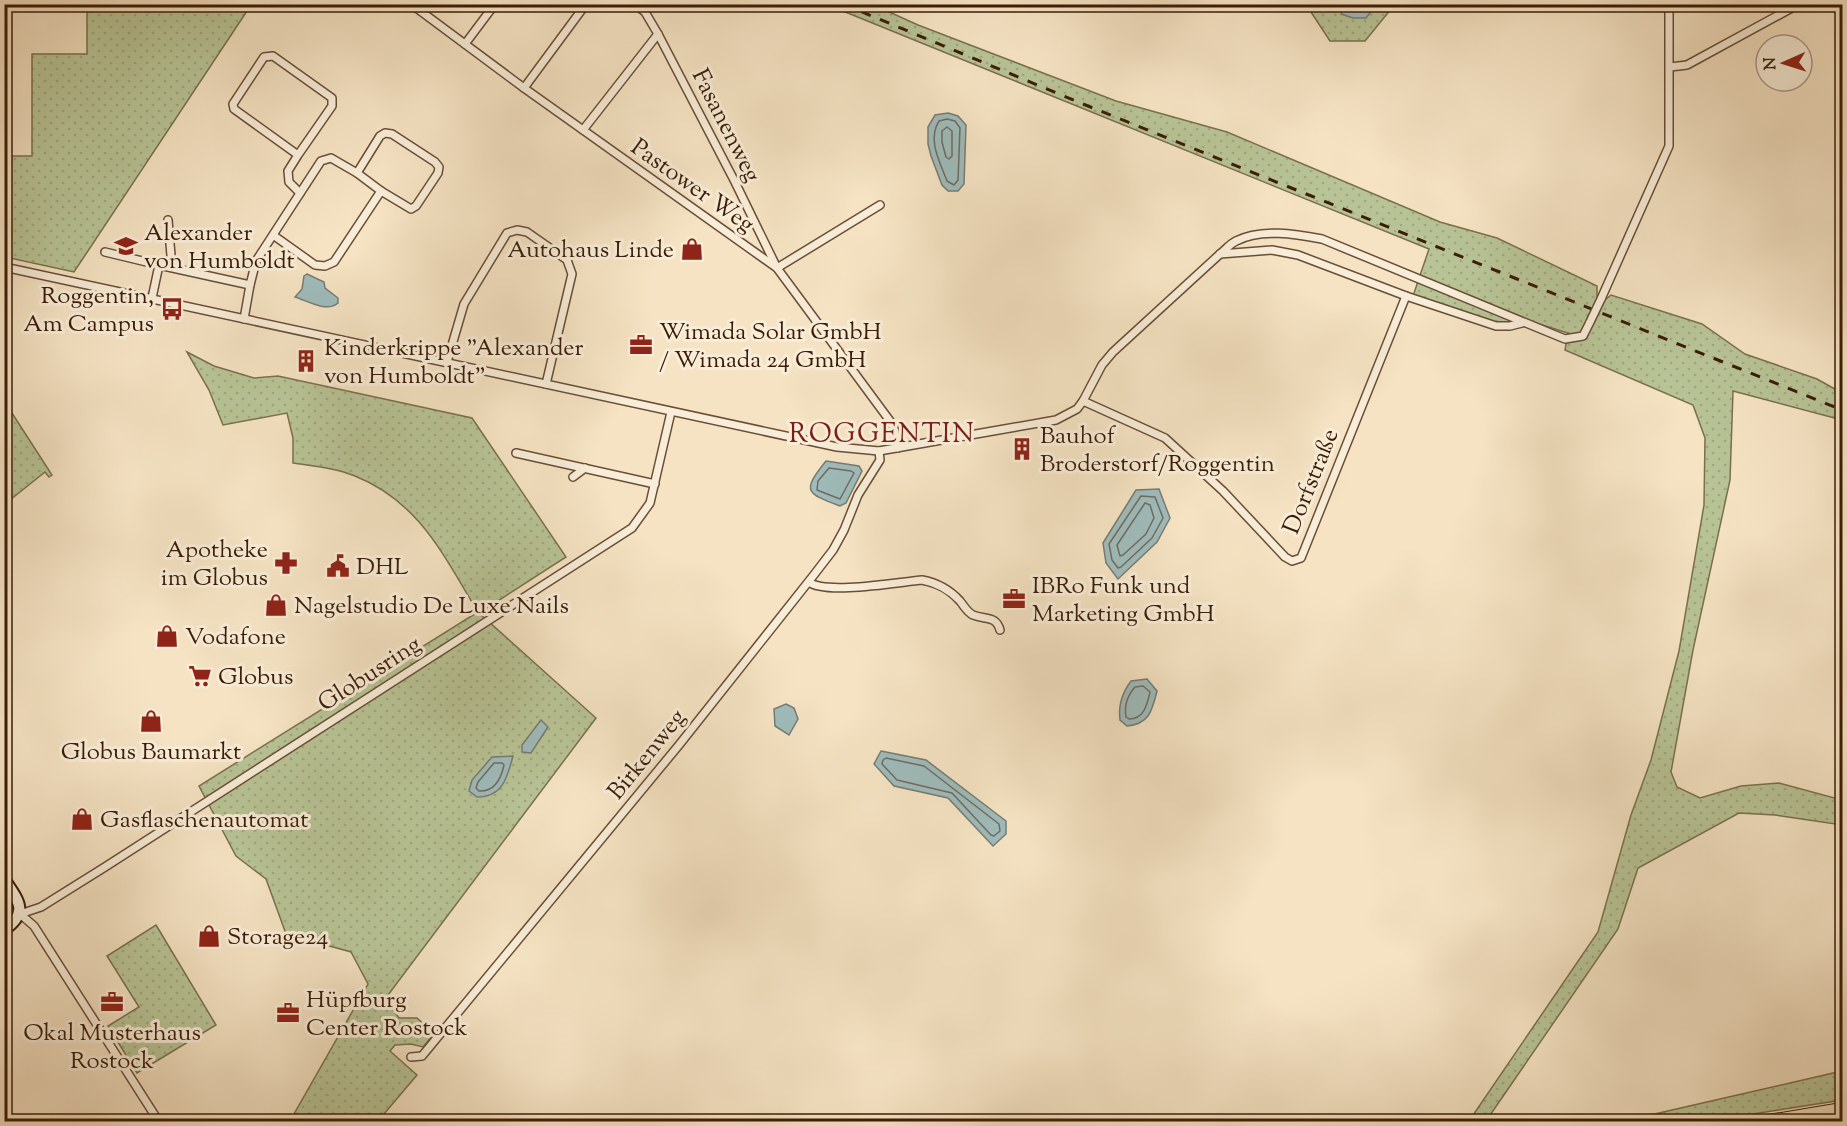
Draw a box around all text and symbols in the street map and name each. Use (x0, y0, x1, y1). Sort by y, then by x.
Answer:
north arrow (1754, 33, 1814, 93)
text: N (1760, 56, 1783, 71)
street label: Fasanenweg (682, 63, 768, 189)
street label: Pastower Weg (623, 131, 761, 242)
place label: Alexander von Humboldt (144, 217, 295, 279)
school or university icon: Alexander von Humboldt (113, 233, 139, 259)
place label: Autohaus Linde (507, 234, 674, 268)
shop icon: Autohaus Linde (679, 236, 705, 262)
place label: Roggentin, Am Campus (23, 280, 154, 342)
bus stop icon: Roggentin, Am Campus (159, 296, 185, 322)
place label: Wimada Solar GmbH / Wimada 24 GmbH (659, 316, 882, 378)
place label: Kinderkrippe "Alexander von Humboldt" (324, 332, 583, 394)
office icon: Wimada Solar GmbH / Wimada 24 GmbH (628, 332, 654, 358)
building icon: Kinderkrippe "Alexander von Humboldt" (293, 348, 319, 374)
district label: ROGGENTIN (789, 416, 975, 455)
place label: Bauhof Broderstorf/Roggentin (1040, 420, 1275, 482)
street label: Dorfstraße (1275, 424, 1348, 540)
building icon: Bauhof Broderstorf/Roggentin (1009, 436, 1035, 462)
place label: Apotheke im Globus (161, 534, 268, 596)
pharmacy icon: Apotheke im Globus (273, 550, 299, 576)
place label: DHL (356, 551, 408, 585)
public building icon: DHL (325, 553, 351, 579)
place label: IBRo Funk und Marketing GmbH (1032, 570, 1215, 632)
office icon: IBRo Funk und Marketing GmbH (1001, 586, 1027, 612)
place label: Nagelstudio De Luxe Nails (294, 590, 569, 624)
shop icon: Nagelstudio De Luxe Nails (263, 592, 289, 618)
place label: Vodafone (185, 621, 286, 655)
shop icon: Vodafone (154, 623, 180, 649)
street label: Globusring (312, 628, 429, 721)
place label: Globus (218, 661, 293, 695)
supermarket icon: Globus (187, 663, 213, 689)
street label: Birkenweg (600, 702, 695, 808)
shop icon: Globus Baumarkt (138, 708, 164, 734)
place label: Globus Baumarkt (61, 736, 241, 770)
place label: Gasflaschenautomat (100, 804, 308, 838)
shop icon: Gasflaschenautomat (69, 806, 95, 832)
place label: Storage24 (227, 921, 328, 955)
shop icon: Storage24 (196, 923, 222, 949)
place label: Hüpfburg Center Rostock (306, 984, 468, 1046)
office icon: Okal Musterhaus Rostock (99, 989, 125, 1015)
office icon: Hüpfburg Center Rostock (275, 1000, 301, 1026)
place label: Okal Musterhaus Rostock (23, 1017, 201, 1079)

